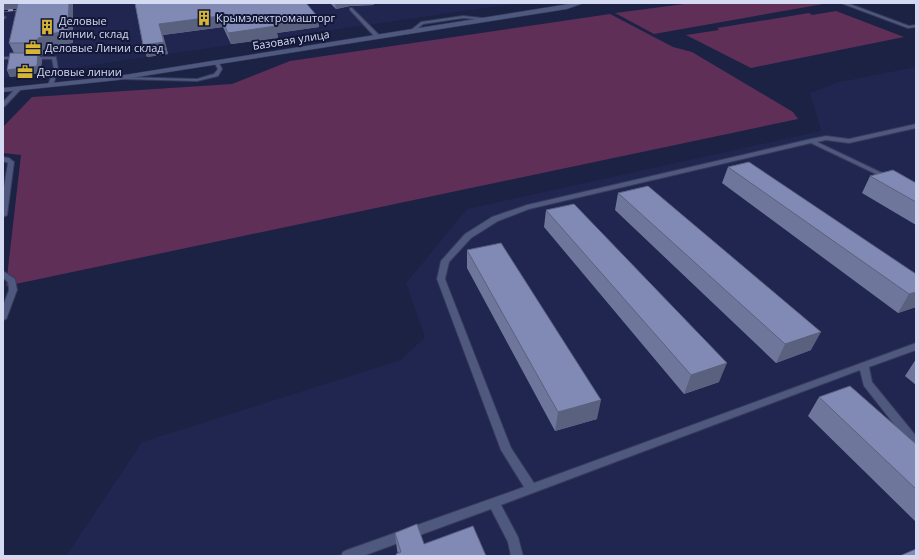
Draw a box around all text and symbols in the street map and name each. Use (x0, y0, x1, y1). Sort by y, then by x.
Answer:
building icon: Крымэлектромашторг (195, 9, 213, 27)
place label: Крымэлектромашторг (216, 10, 336, 25)
place label: Деловые линии, склад (59, 13, 129, 41)
building icon: Деловые линии, склад (38, 18, 56, 36)
street label: Базовая улица (251, 26, 331, 53)
office icon: Деловые Линии склад (24, 39, 42, 57)
place label: Деловые Линии склад (45, 40, 164, 55)
office icon: Деловые линии (16, 63, 34, 81)
place label: Деловые линии (37, 64, 122, 79)

